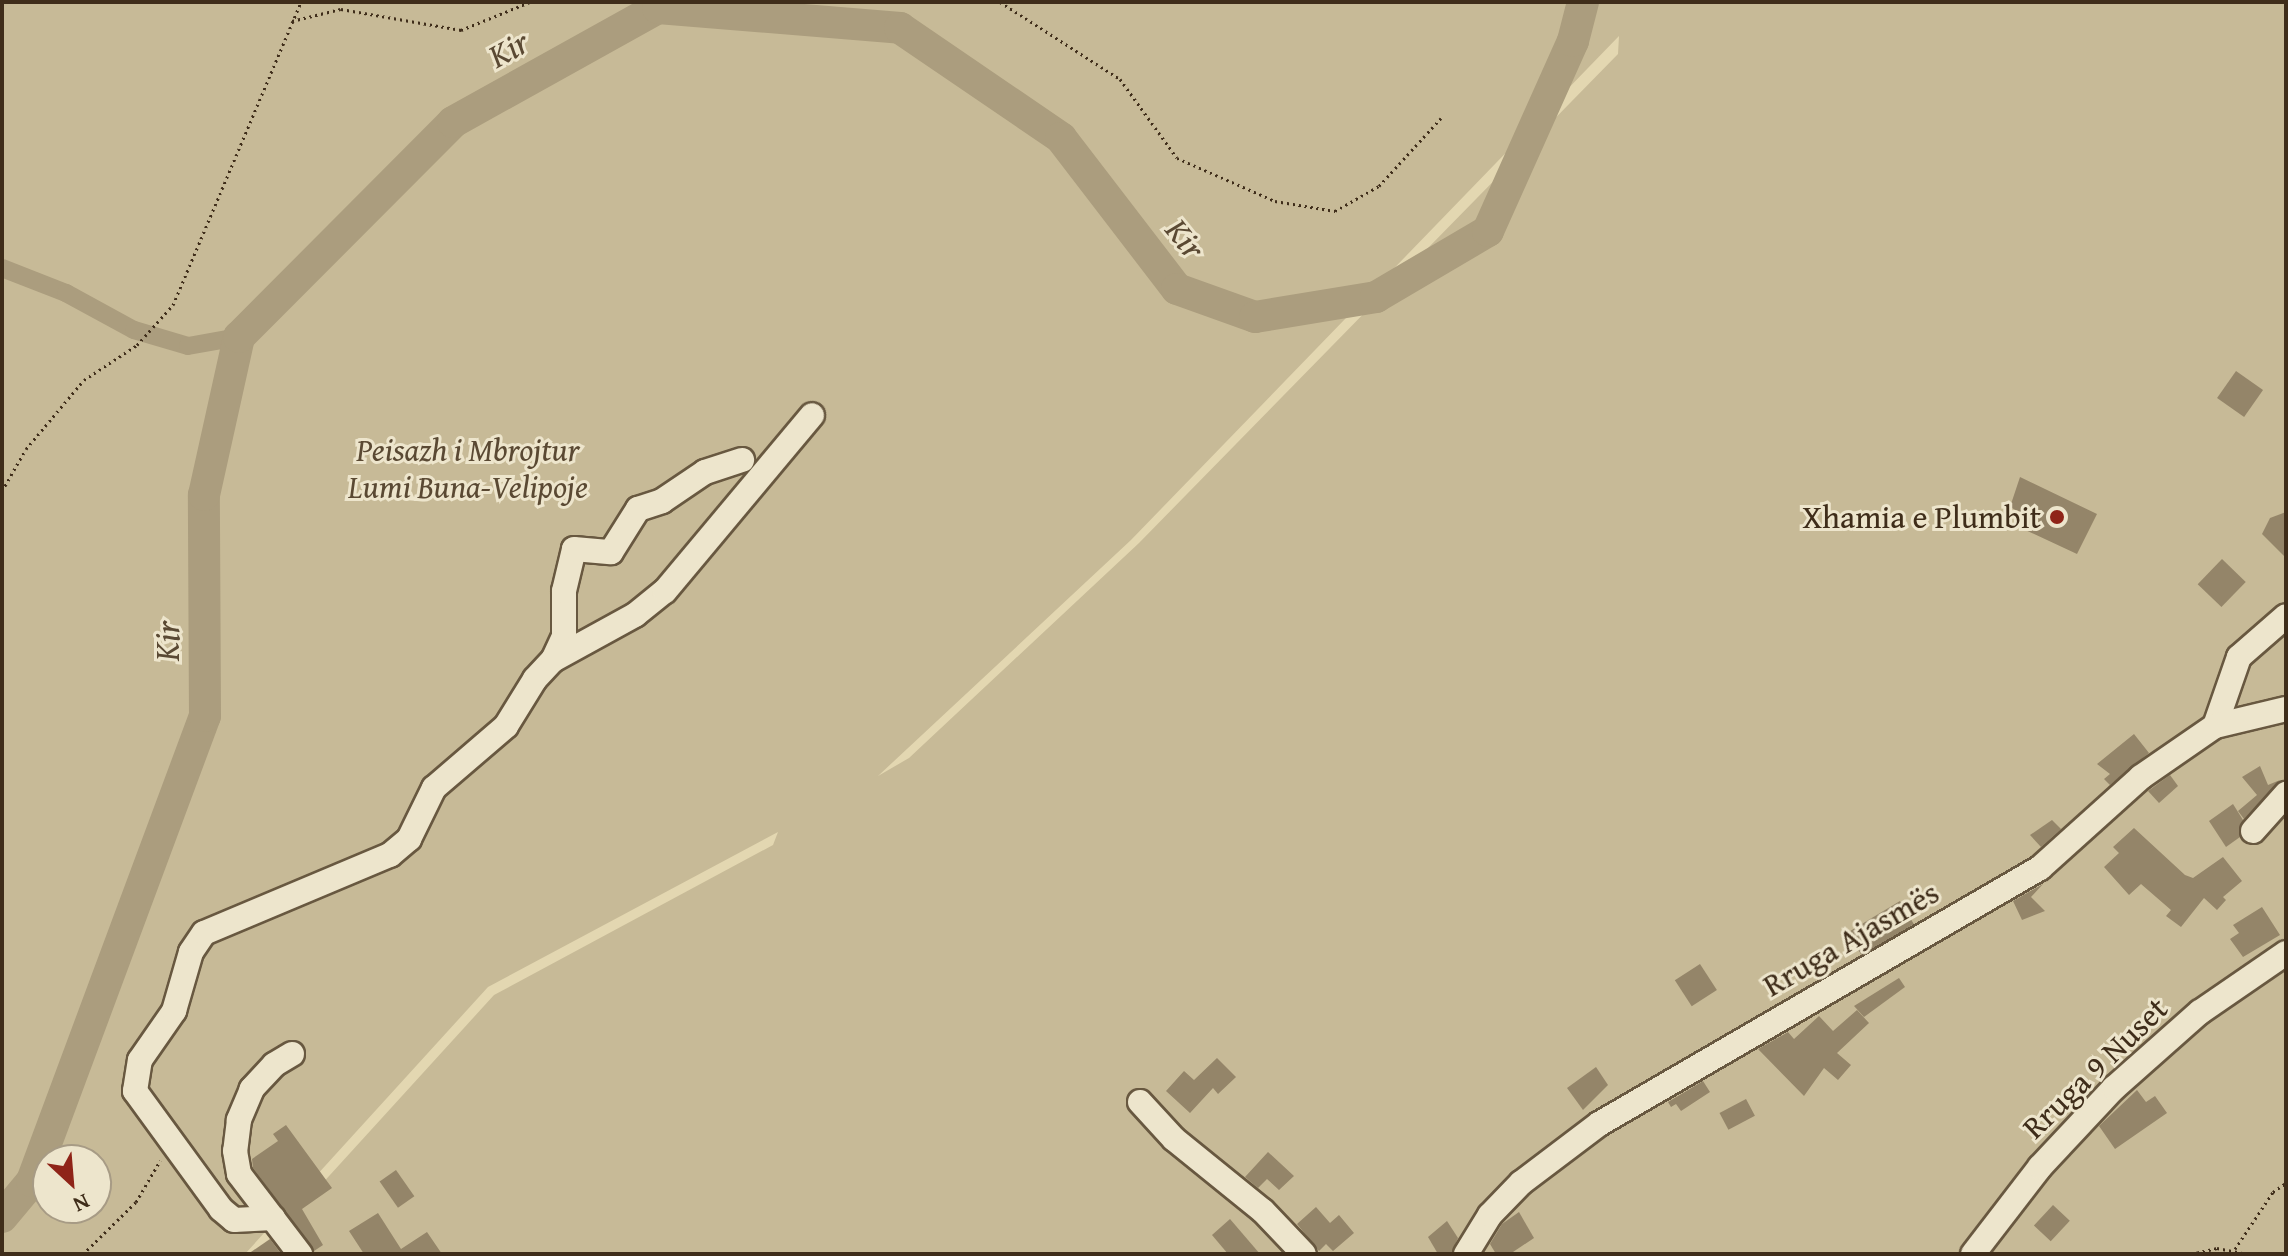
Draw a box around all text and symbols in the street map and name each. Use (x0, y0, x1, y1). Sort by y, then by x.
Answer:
water label: Kir (481, 20, 535, 76)
water label: Kir (1157, 210, 1215, 266)
park label: Peisazh i Mbrojtur Lumi Buna-Velipoje (348, 432, 588, 507)
place label: Xhamia e Plumbit (1802, 498, 2041, 536)
marker: Xhamia e Plumbit (2048, 508, 2066, 526)
water label: Kir (147, 621, 187, 661)
street label: Rruga Ajasmës (1756, 873, 1946, 1005)
street label: Rruga 9 Nuset (2015, 989, 2175, 1147)
north arrow (32, 1144, 112, 1224)
text: N (68, 1186, 95, 1221)

